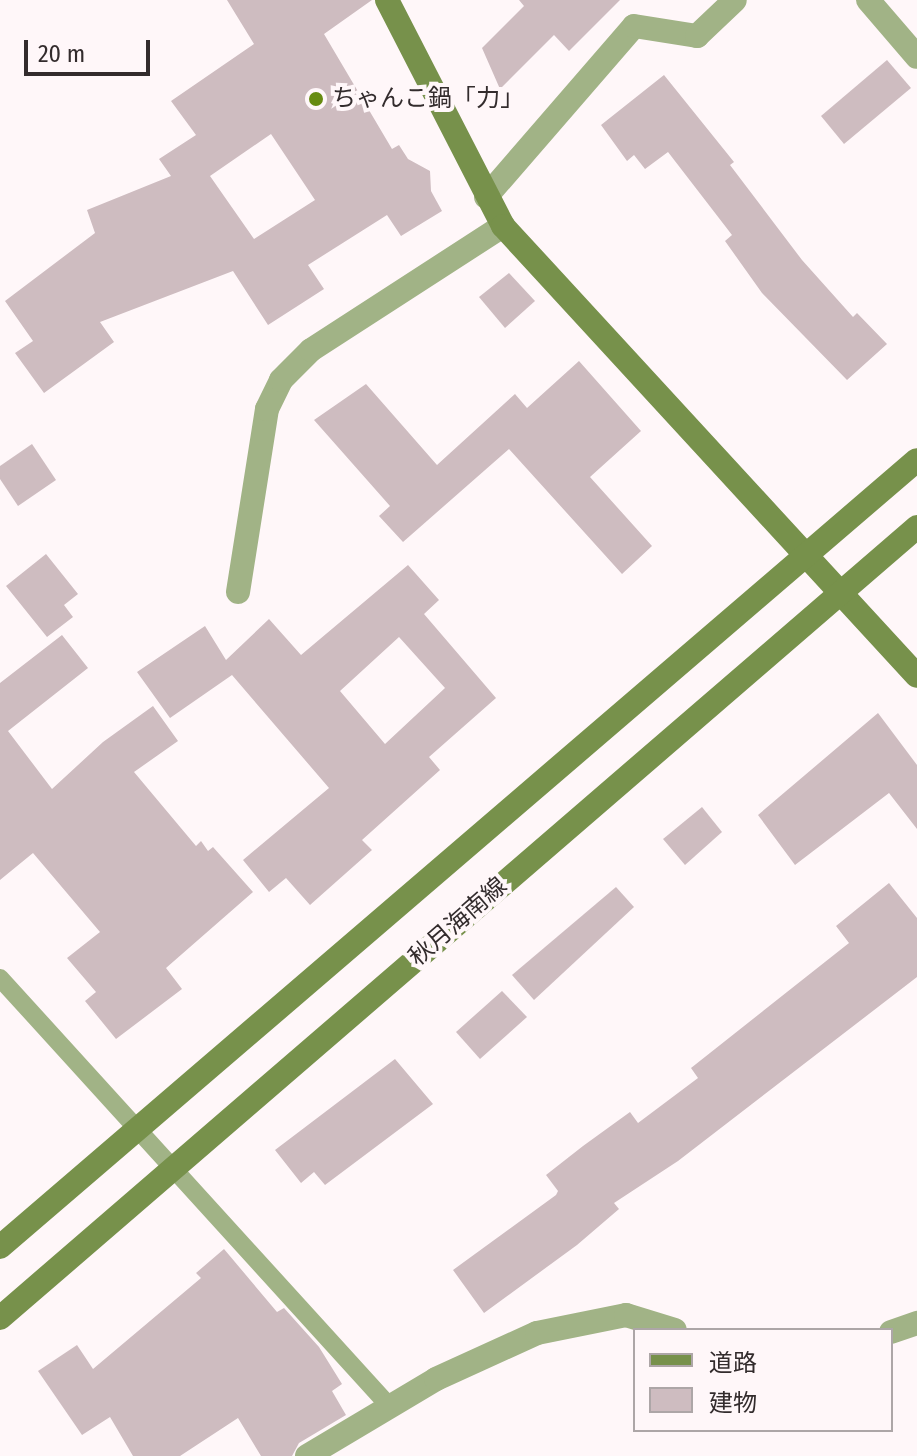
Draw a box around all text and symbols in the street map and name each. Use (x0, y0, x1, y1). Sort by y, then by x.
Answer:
scale bar (28, 24, 154, 74)
text: 20 m (38, 40, 85, 68)
place label: ちゃんこ鍋「力」 (332, 85, 524, 113)
marker: ちゃんこ鍋「力」 (307, 90, 325, 108)
street label: 秋月海南線 (403, 872, 513, 972)
legend (633, 1328, 893, 1432)
text: 道路 (709, 1349, 757, 1377)
text: 建物 (709, 1389, 757, 1417)

